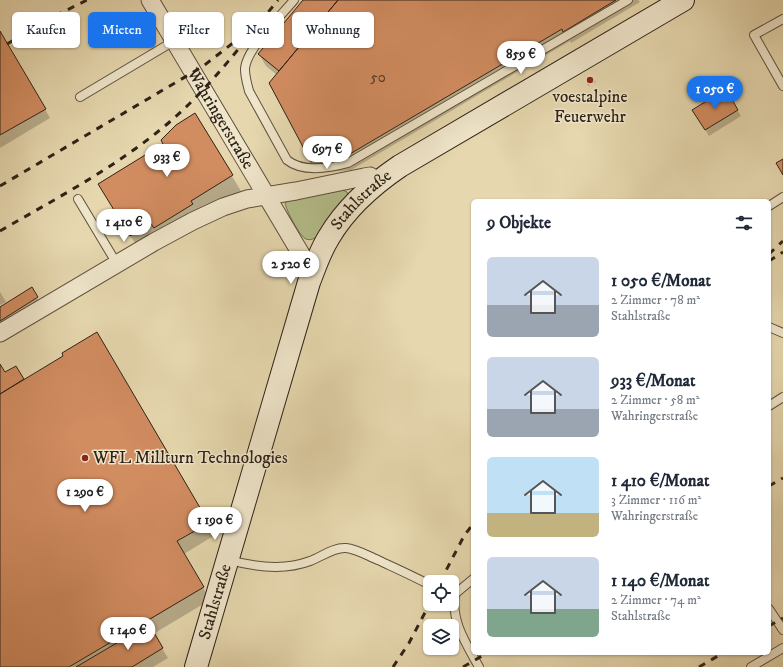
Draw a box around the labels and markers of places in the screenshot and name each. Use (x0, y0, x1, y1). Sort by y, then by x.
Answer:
pin: 859 € (493, 41, 549, 75)
marker: voestalpine Feuerwehr (585, 75, 595, 85)
pin: 1 050 € (678, 76, 752, 110)
place label: voestalpine Feuerwehr (552, 86, 627, 128)
pin: 697 € (299, 136, 355, 170)
pin: 933 € (139, 144, 195, 178)
pin: 1 410 € (87, 209, 161, 243)
pin: 2 520 € (254, 251, 328, 285)
place label: WFL Millturn Technologies (92, 447, 288, 469)
marker: WFL Millturn Technologies (80, 453, 90, 463)
pin: 1 290 € (48, 479, 122, 513)
pin: 1 190 € (178, 507, 252, 541)
pin: 1 140 € (91, 617, 165, 651)

